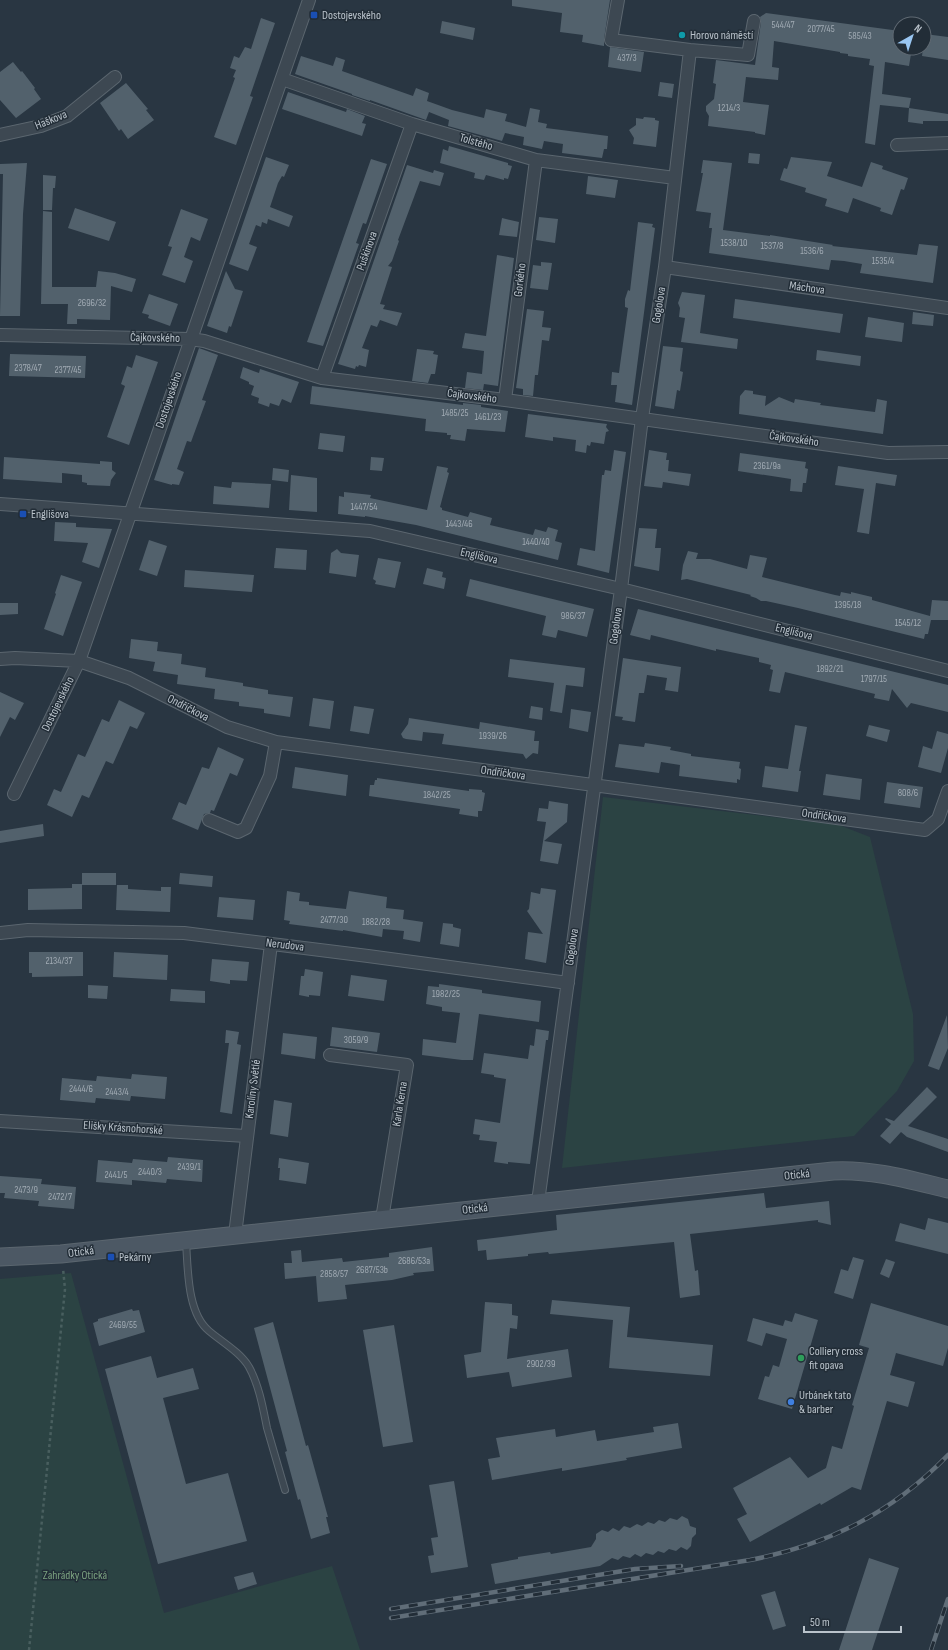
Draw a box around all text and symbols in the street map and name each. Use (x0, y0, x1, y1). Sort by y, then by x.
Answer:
place label: Dostojevského (322, 8, 381, 23)
marker: Dostojevského (309, 10, 319, 20)
north arrow (892, 16, 932, 56)
house number: 544/47 (771, 19, 795, 31)
text: N (912, 22, 924, 36)
house number: 2077/45 (807, 23, 835, 35)
place label: Horovo náměstí (690, 28, 754, 43)
marker: Horovo náměstí (677, 30, 687, 40)
house number: 585/43 (848, 30, 872, 42)
house number: 437/3 (617, 52, 637, 64)
house number: 1214/3 (718, 102, 740, 114)
street label: Haškova (33, 107, 70, 133)
street label: Tolstého (458, 130, 494, 154)
street label: Puškinova (353, 229, 381, 273)
house number: 1538/10 (721, 237, 747, 249)
house number: 1537/8 (761, 240, 783, 252)
house number: 1536/6 (800, 245, 824, 257)
house number: 1535/4 (872, 255, 894, 267)
street label: Gorkého (510, 262, 530, 298)
street label: Máchova (788, 278, 826, 298)
street label: Gogolova (649, 285, 669, 324)
house number: 2696/32 (78, 297, 106, 309)
street label: Čajkovského (130, 330, 180, 346)
house number: 2378/47 (14, 362, 42, 374)
house number: 2377/45 (54, 364, 82, 376)
street label: Dostojevského (152, 370, 186, 430)
street label: Čajkovského (446, 386, 498, 406)
house number: 1485/25 (441, 407, 469, 419)
house number: 1461/23 (475, 411, 501, 423)
street label: Čajkovského (768, 428, 820, 450)
house number: 2361/9a (753, 460, 781, 472)
house number: 1447/54 (351, 501, 377, 513)
place label: Englišova (31, 507, 69, 522)
marker: Englišova (18, 509, 28, 519)
house number: 1443/46 (445, 518, 473, 530)
house number: 1440/40 (522, 536, 550, 548)
street label: Englišova (459, 544, 499, 568)
house number: 1395/18 (835, 599, 861, 611)
street label: Gogolova (606, 606, 626, 645)
house number: 986/37 (561, 610, 585, 622)
house number: 1545/12 (895, 617, 921, 629)
street label: Englišova (774, 620, 815, 644)
house number: 1892/21 (816, 663, 844, 675)
house number: 1797/15 (861, 673, 887, 685)
street label: Dostojevského (38, 674, 78, 734)
street label: Ondříčkova (165, 691, 212, 725)
house number: 1939/26 (479, 730, 507, 742)
street label: Ondříčkova (480, 762, 527, 784)
house number: 808/6 (898, 787, 918, 799)
house number: 1842/25 (423, 789, 451, 801)
street label: Ondříčkova (801, 805, 848, 827)
house number: 2477/30 (320, 914, 348, 926)
house number: 1882/28 (362, 916, 390, 928)
street label: Gogolova (562, 927, 582, 966)
street label: Nerudova (265, 935, 305, 955)
house number: 2134/37 (45, 955, 73, 967)
house number: 1982/25 (432, 988, 460, 1000)
house number: 3059/9 (344, 1034, 368, 1046)
street label: Karolíny Světlé (242, 1058, 264, 1119)
street label: Karla Kerna (389, 1080, 411, 1128)
house number: 2444/6 (69, 1083, 93, 1095)
house number: 2443/4 (105, 1086, 129, 1098)
street label: Elišky Krásnohorské (83, 1118, 163, 1138)
house number: 2439/1 (177, 1161, 201, 1173)
house number: 2440/3 (138, 1166, 162, 1178)
street label: Otická (783, 1166, 811, 1184)
house number: 2441/5 (104, 1169, 128, 1181)
house number: 2473/9 (14, 1184, 38, 1196)
house number: 2472/7 (48, 1191, 72, 1203)
street label: Otická (461, 1200, 489, 1218)
street label: Otická (67, 1243, 95, 1261)
place label: Pekárny (119, 1250, 152, 1265)
marker: Pekárny (106, 1252, 116, 1262)
house number: 2686/53a (398, 1255, 430, 1267)
house number: 2687/53b (356, 1264, 388, 1276)
house number: 2858/57 (320, 1268, 348, 1280)
house number: 2469/55 (109, 1319, 137, 1331)
place label: Colliery cross fit opava (809, 1344, 863, 1373)
marker: Colliery cross fit opava (796, 1353, 806, 1363)
house number: 2902/39 (527, 1358, 555, 1370)
place label: Urbánek tato & barber (799, 1388, 851, 1417)
marker: Urbánek tato & barber (786, 1397, 796, 1407)
park label: Zahrádky Otická (43, 1568, 108, 1583)
scale bar (804, 1608, 901, 1634)
text: 50 m (810, 1615, 830, 1630)

